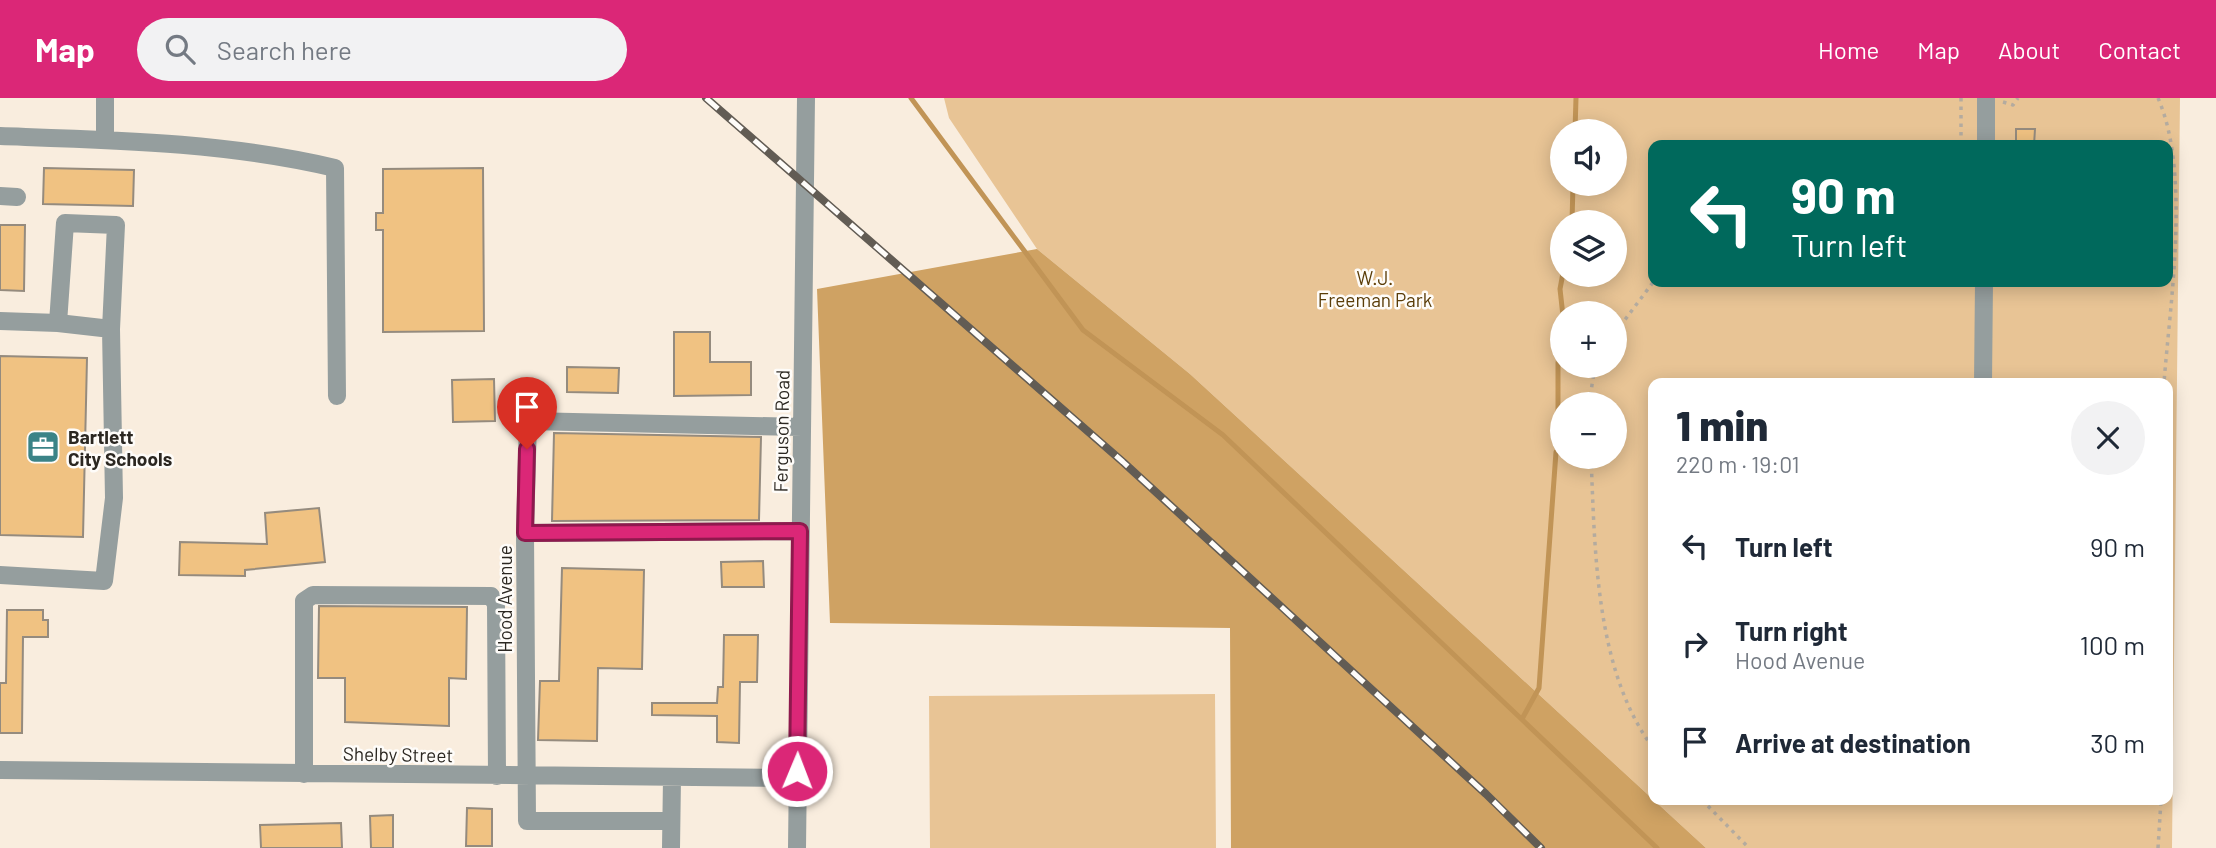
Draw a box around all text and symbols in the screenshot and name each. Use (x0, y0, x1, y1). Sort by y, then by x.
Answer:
search box (137, 18, 627, 81)
text: Map (35, 29, 95, 69)
icon: search (161, 30, 199, 68)
text: Search here (217, 34, 352, 65)
text: Home (1818, 35, 1879, 64)
text: Map (1917, 35, 1960, 64)
text: About (1998, 35, 2060, 64)
text: Contact (2098, 35, 2181, 64)
map controls (1550, 119, 1627, 469)
button: sound (1550, 119, 1627, 196)
text: 90 m (1791, 165, 1896, 224)
icon: left (1676, 168, 1767, 259)
button: layers (1550, 210, 1627, 287)
text: Turn left (1791, 225, 1908, 263)
park label: W.J. Freeman Park (1318, 266, 1432, 311)
button: + (1550, 301, 1627, 378)
street label: Ferguson Road (768, 369, 794, 493)
pin (497, 377, 557, 449)
icon: arrive (508, 388, 546, 426)
button: − (1550, 392, 1627, 469)
text: 1 min (1676, 399, 1768, 449)
button: close (2071, 401, 2145, 475)
place label: Bartlett City Schools (68, 425, 172, 470)
office icon: Bartlett City Schools (24, 428, 62, 466)
text: 220 m · 19:01 (1676, 450, 1800, 478)
icon: left (1676, 527, 1714, 565)
text: Turn left (1735, 531, 1833, 562)
text: 90 m (2090, 531, 2145, 562)
street label: Hood Avenue (493, 545, 516, 653)
text: Turn right (1735, 615, 1848, 646)
icon: right (1676, 625, 1714, 663)
text: 100 m (2080, 629, 2145, 660)
text: Hood Avenue (1735, 646, 1865, 674)
icon: arrive (1676, 723, 1714, 761)
text: Arrive at destination (1735, 727, 1971, 758)
text: 30 m (2090, 727, 2145, 758)
position arrow (760, 734, 834, 808)
street label: Shelby Street (343, 742, 453, 766)

